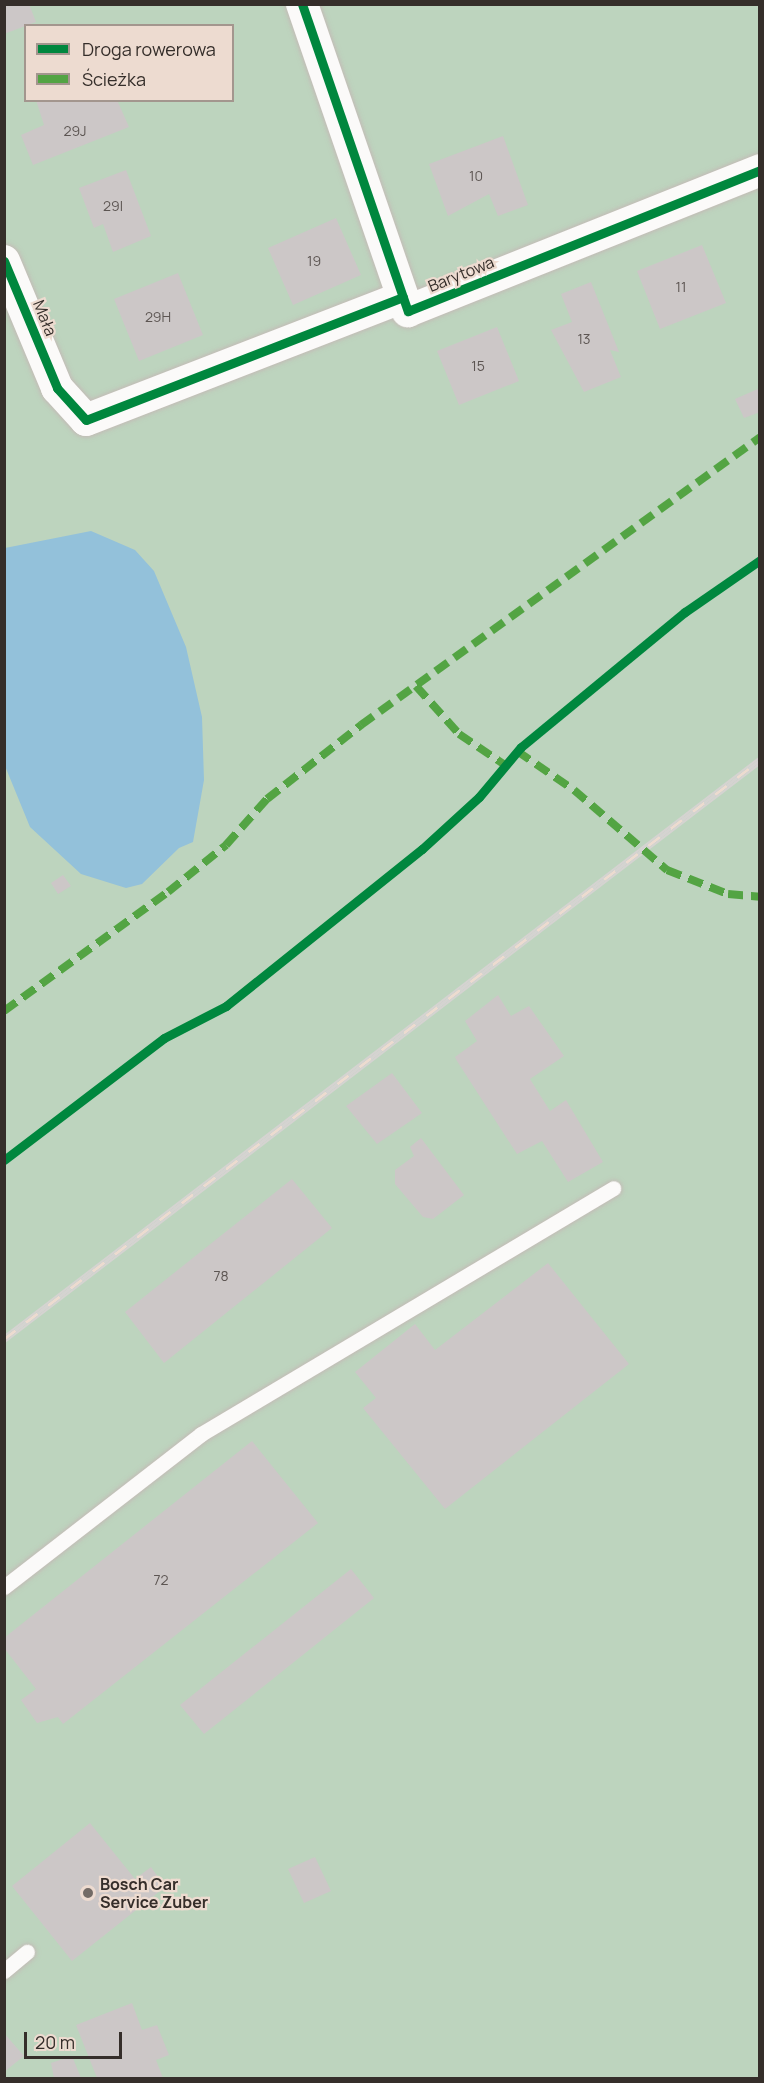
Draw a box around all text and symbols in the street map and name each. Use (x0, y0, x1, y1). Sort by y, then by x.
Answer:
legend (24, 24, 234, 102)
text: Droga rowerowa (82, 37, 216, 61)
text: Ścieżka (82, 67, 146, 91)
house number: 29J (63, 123, 87, 139)
house number: 10 (469, 168, 483, 184)
house number: 29I (103, 198, 123, 214)
street label: Barytowa (425, 252, 497, 296)
house number: 19 (307, 253, 321, 269)
house number: 11 (676, 279, 686, 295)
street label: Mała (29, 297, 61, 339)
house number: 29H (145, 309, 171, 325)
house number: 13 (577, 331, 591, 347)
house number: 15 (471, 358, 485, 374)
house number: 78 (213, 1268, 229, 1284)
house number: 72 (153, 1572, 169, 1588)
place label: Bosch Car Service Zuber (100, 1874, 208, 1912)
marker: Bosch Car Service Zuber (81, 1886, 95, 1900)
scale bar (27, 2020, 124, 2058)
text: 20 m (35, 2030, 75, 2054)

